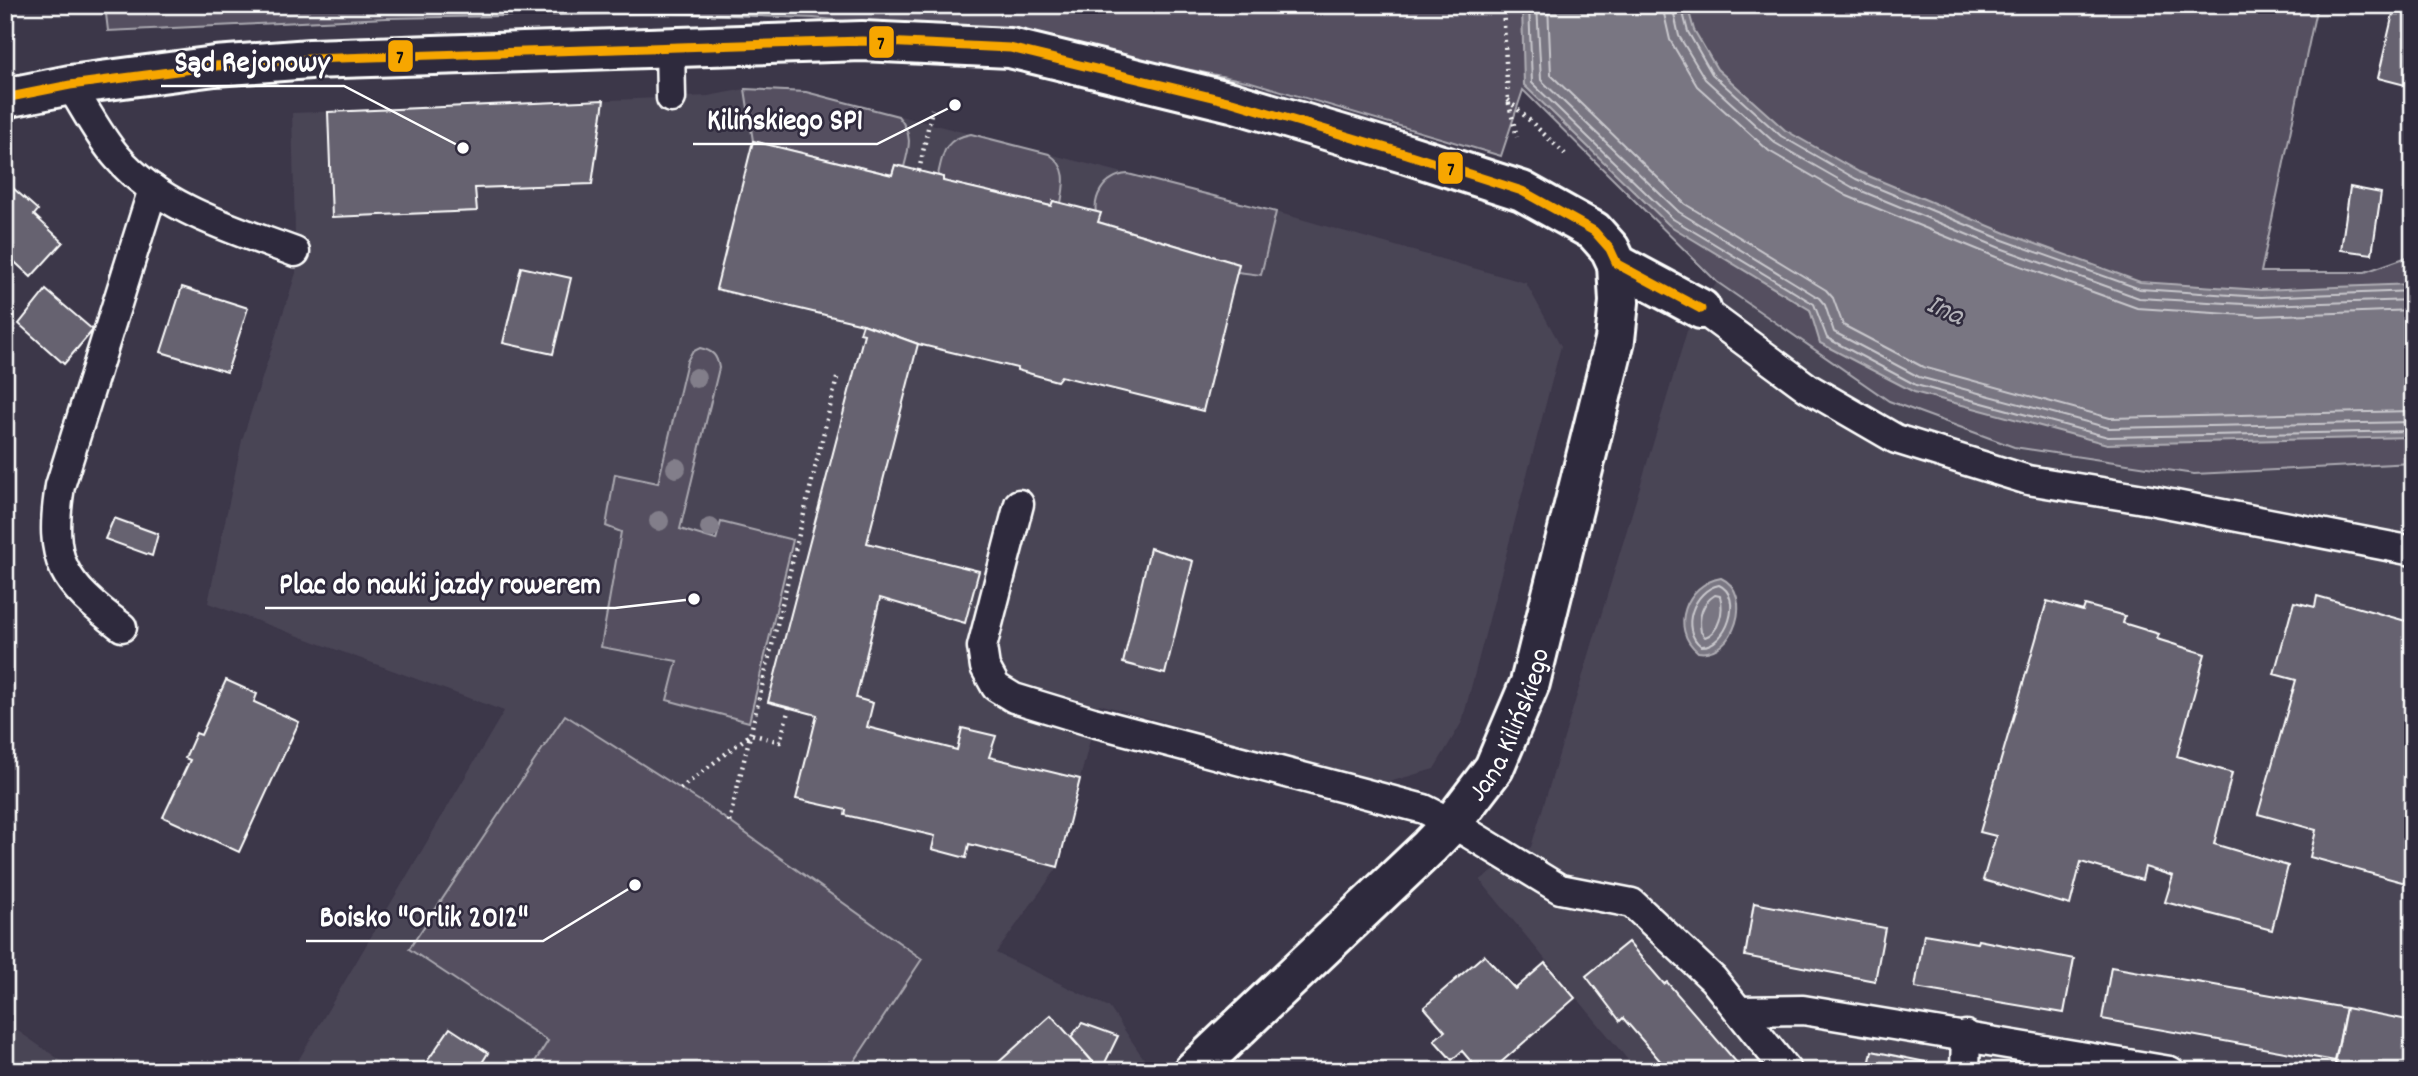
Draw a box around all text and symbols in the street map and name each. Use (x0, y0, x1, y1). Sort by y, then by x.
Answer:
line badge: 7 (868, 25, 895, 59)
text: 7 (877, 32, 885, 59)
callout: Sąd Rejonowy (161, 35, 344, 86)
line badge: 7 (387, 39, 414, 73)
text: Sąd Rejonowy (174, 44, 331, 87)
text: 7 (396, 46, 404, 73)
callout: Kilińskiego SP1 (693, 93, 877, 144)
text: Kilińskiego SP1 (707, 102, 863, 145)
line badge: 7 (1437, 151, 1464, 185)
text: 7 (1447, 158, 1455, 185)
water label: Ina (1918, 285, 1972, 340)
callout: Plac do nauki jazdy rowerem (265, 557, 615, 608)
text: Plac do nauki jazdy rowerem (279, 566, 601, 609)
street label: Jana Kilińskiego (1460, 645, 1563, 812)
callout: Boisko "Orlik 2012" (306, 890, 543, 941)
text: Boisko "Orlik 2012" (320, 899, 528, 942)

